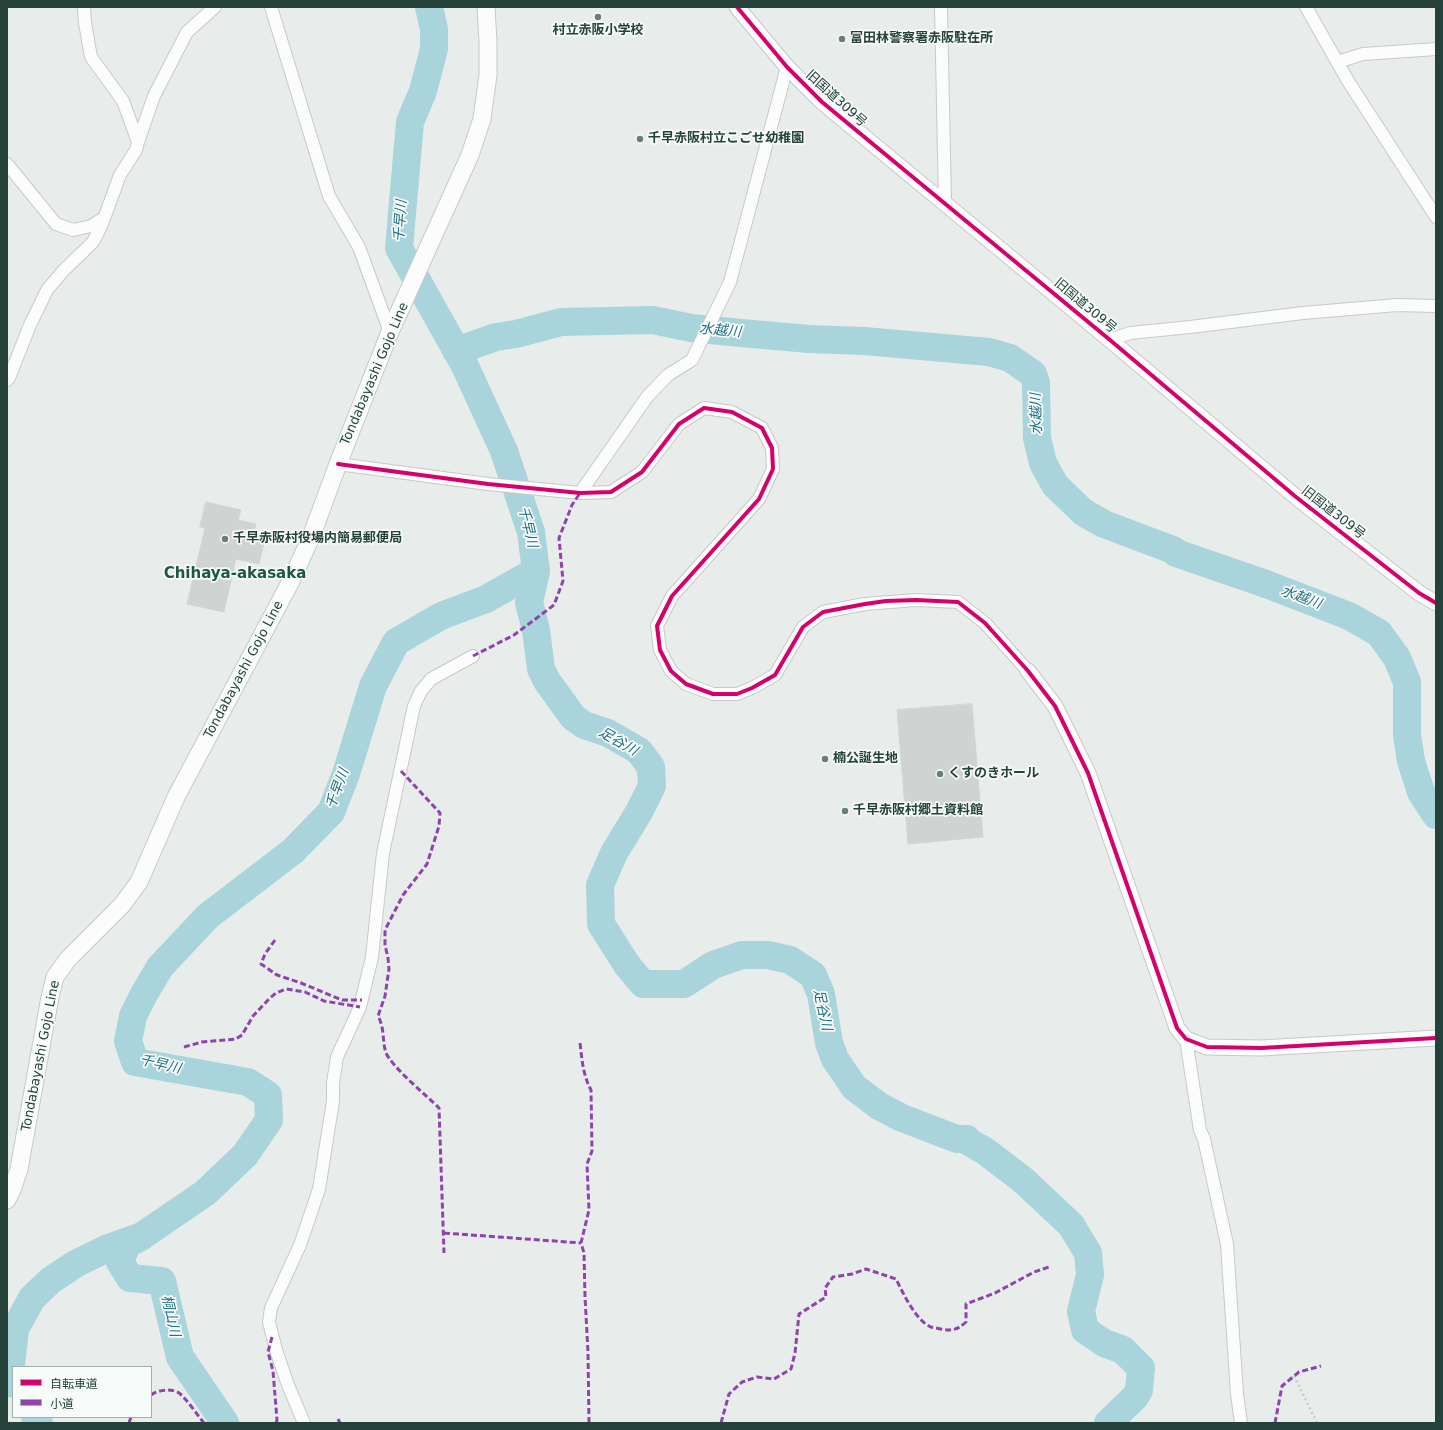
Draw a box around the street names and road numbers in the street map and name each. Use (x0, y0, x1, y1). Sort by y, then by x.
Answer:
street label: 旧国道309号 (802, 68, 870, 130)
street label: 旧国道309号 (1051, 275, 1119, 337)
street label: Tondabayashi Gojo Line (338, 300, 412, 448)
street label: 旧国道309号 (1298, 483, 1368, 543)
street label: Tondabayashi Gojo Line (201, 599, 287, 741)
street label: Tondabayashi Gojo Line (19, 979, 63, 1133)

